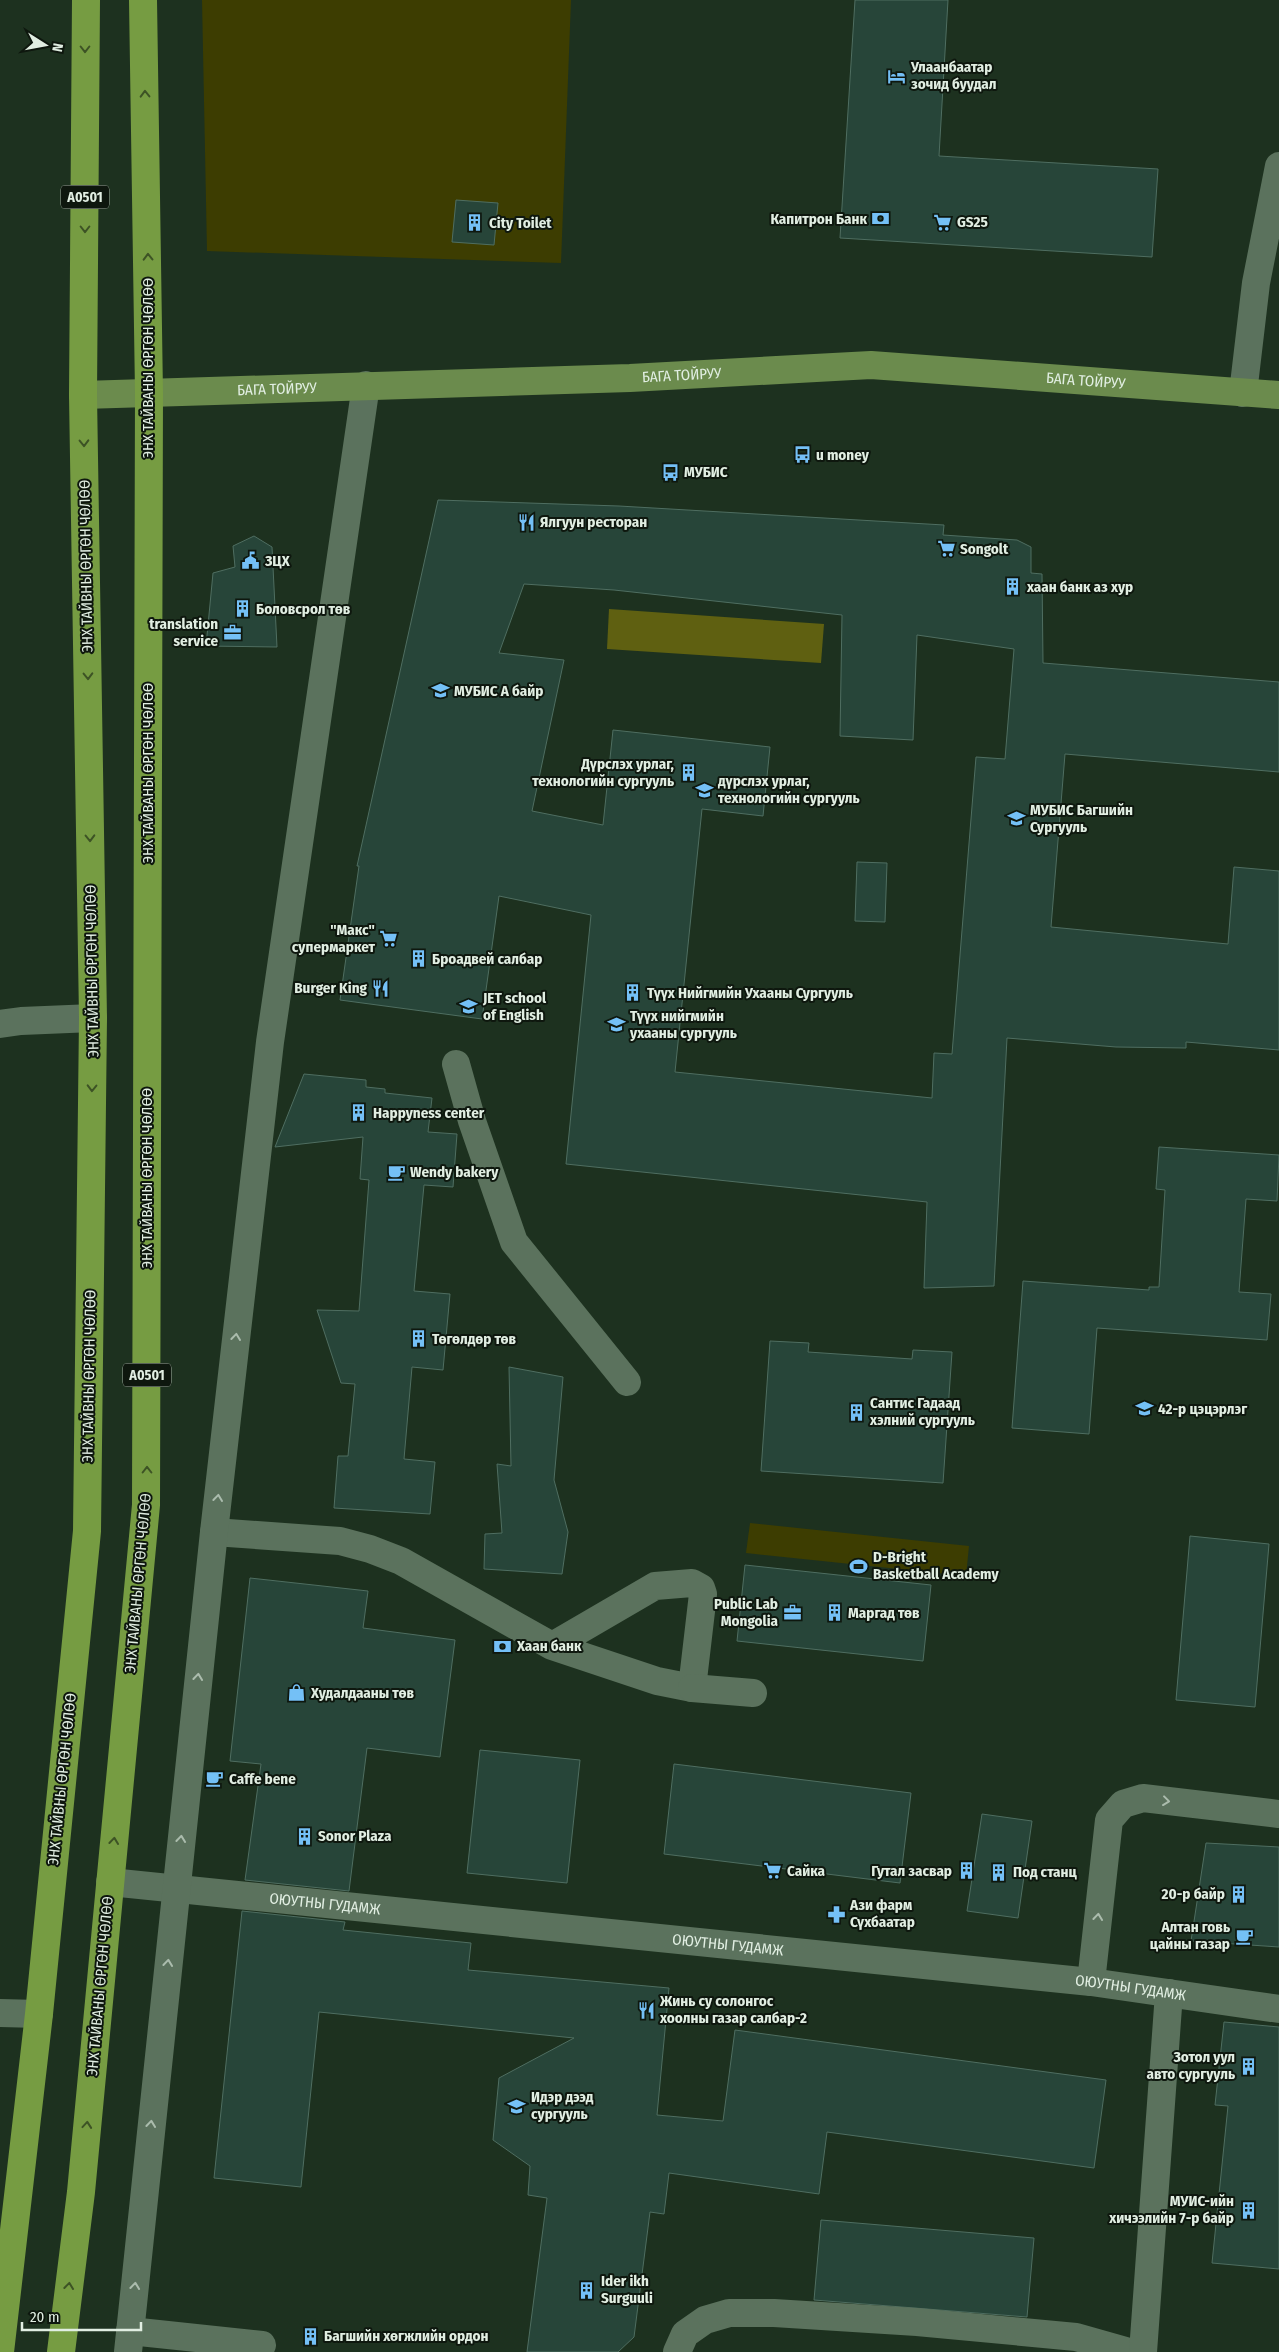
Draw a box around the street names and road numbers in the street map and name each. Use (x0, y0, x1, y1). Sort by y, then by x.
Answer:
road number: A0501 (61, 186, 109, 208)
street label: ЭНХ ТАЙВАНЫ ӨРГӨН ЧӨЛӨӨ (139, 278, 157, 458)
street label: БАГА ТОЙРУУ (641, 364, 723, 386)
street label: БАГА ТОЙРУУ (1045, 369, 1127, 393)
street label: БАГА ТОЙРУУ (237, 379, 318, 399)
street label: ЭНХ ТАЙВНЫ ӨРГӨН ЧӨЛӨӨ (75, 480, 97, 652)
street label: ЭНХ ТАЙВАНЫ ӨРГӨН ЧӨЛӨӨ (139, 683, 157, 863)
street label: ЭНХ ТАЙВНЫ ӨРГӨН ЧӨЛӨӨ (81, 885, 103, 1057)
street label: ЭНХ ТАЙВАНЫ ӨРГӨН ЧӨЛӨӨ (138, 1088, 156, 1268)
street label: ЭНХ ТАЙВНЫ ӨРГӨН ЧӨЛӨӨ (78, 1290, 100, 1462)
road number: A0501 (123, 1364, 171, 1386)
street label: ЭНХ ТАЙВАНЫ ӨРГӨН ЧӨЛӨӨ (121, 1492, 155, 1674)
street label: ЭНХ ТАЙВНЫ ӨРГӨН ЧӨЛӨӨ (44, 1692, 80, 1866)
street label: ОЮУТНЫ ГУДАМЖ (269, 1889, 382, 1919)
street label: ЭНХ ТАЙВАНЫ ӨРГӨН ЧӨЛӨӨ (83, 1895, 117, 2077)
street label: ОЮУТНЫ ГУДАМЖ (671, 1930, 785, 1960)
street label: ОЮУТНЫ ГУДАМЖ (1074, 1971, 1188, 2005)

